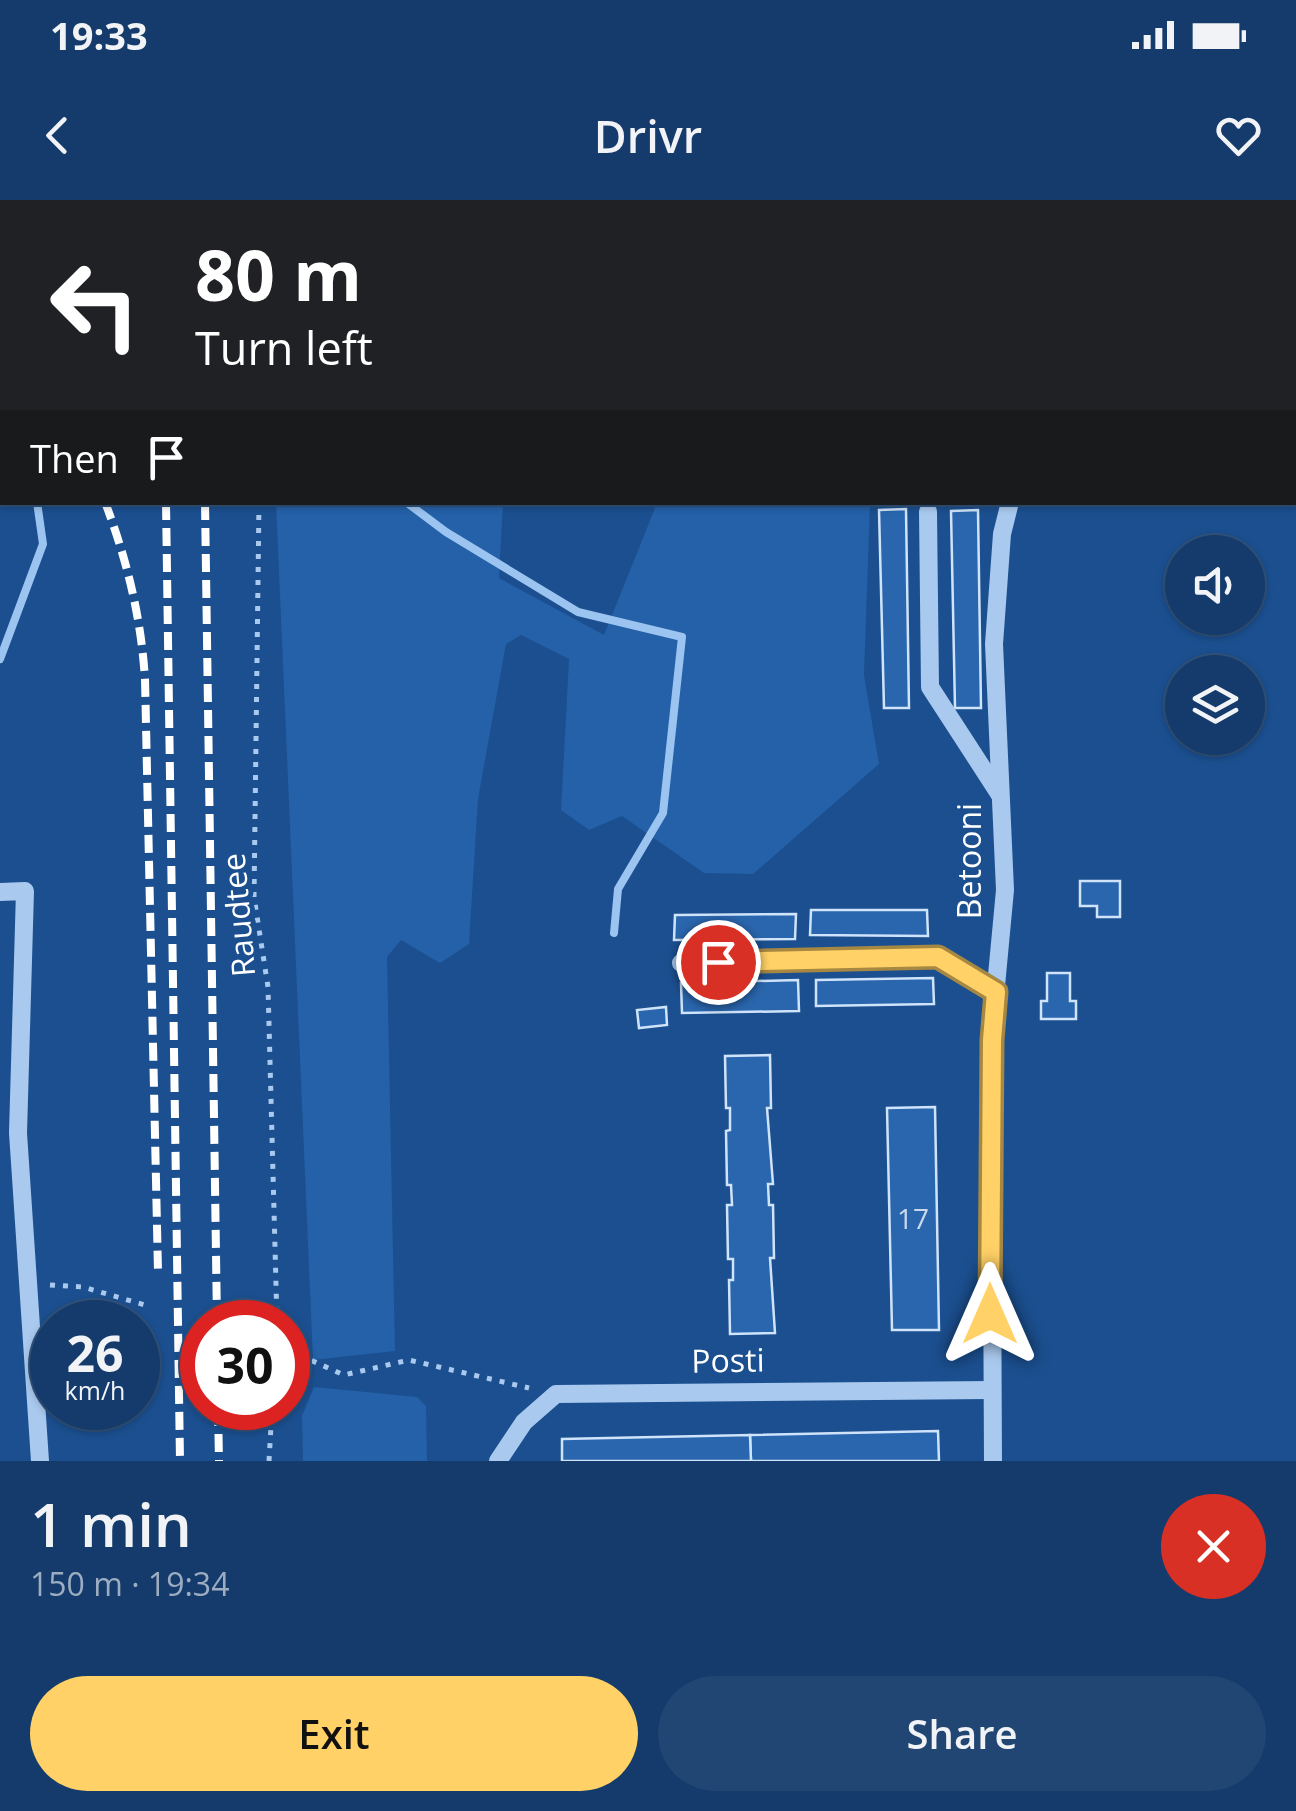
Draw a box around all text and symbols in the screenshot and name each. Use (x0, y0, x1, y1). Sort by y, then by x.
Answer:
text: 19:33 (50, 9, 148, 61)
text: Drivr (594, 105, 702, 166)
icon: back (30, 108, 85, 163)
icon: heart (1211, 108, 1266, 163)
text: 80 m (195, 226, 362, 322)
icon: left (30, 240, 160, 370)
text: Turn left (195, 317, 373, 378)
icon: arrive (139, 430, 194, 485)
text: Then (30, 432, 119, 484)
map controls (1165, 535, 1265, 755)
button: sound (1165, 535, 1265, 635)
button: layers (1165, 655, 1265, 755)
street label: Betooni (947, 803, 990, 919)
street label: Raudtee (211, 851, 264, 979)
pin (676, 920, 761, 1005)
icon: arrive (691, 935, 746, 990)
house number: 17 (897, 1199, 929, 1237)
position arrow (938, 1262, 1042, 1366)
speed limit sign: 30 (180, 1300, 310, 1430)
text: 26 (66, 1319, 124, 1387)
street label: Posti (691, 1337, 765, 1382)
text: km/h (65, 1373, 125, 1407)
text: 1 min (30, 1483, 192, 1565)
button: close (1161, 1494, 1266, 1599)
text: 150 m · 19:34 (30, 1562, 229, 1605)
button: Exit (30, 1676, 638, 1791)
button: Share (658, 1676, 1266, 1791)

